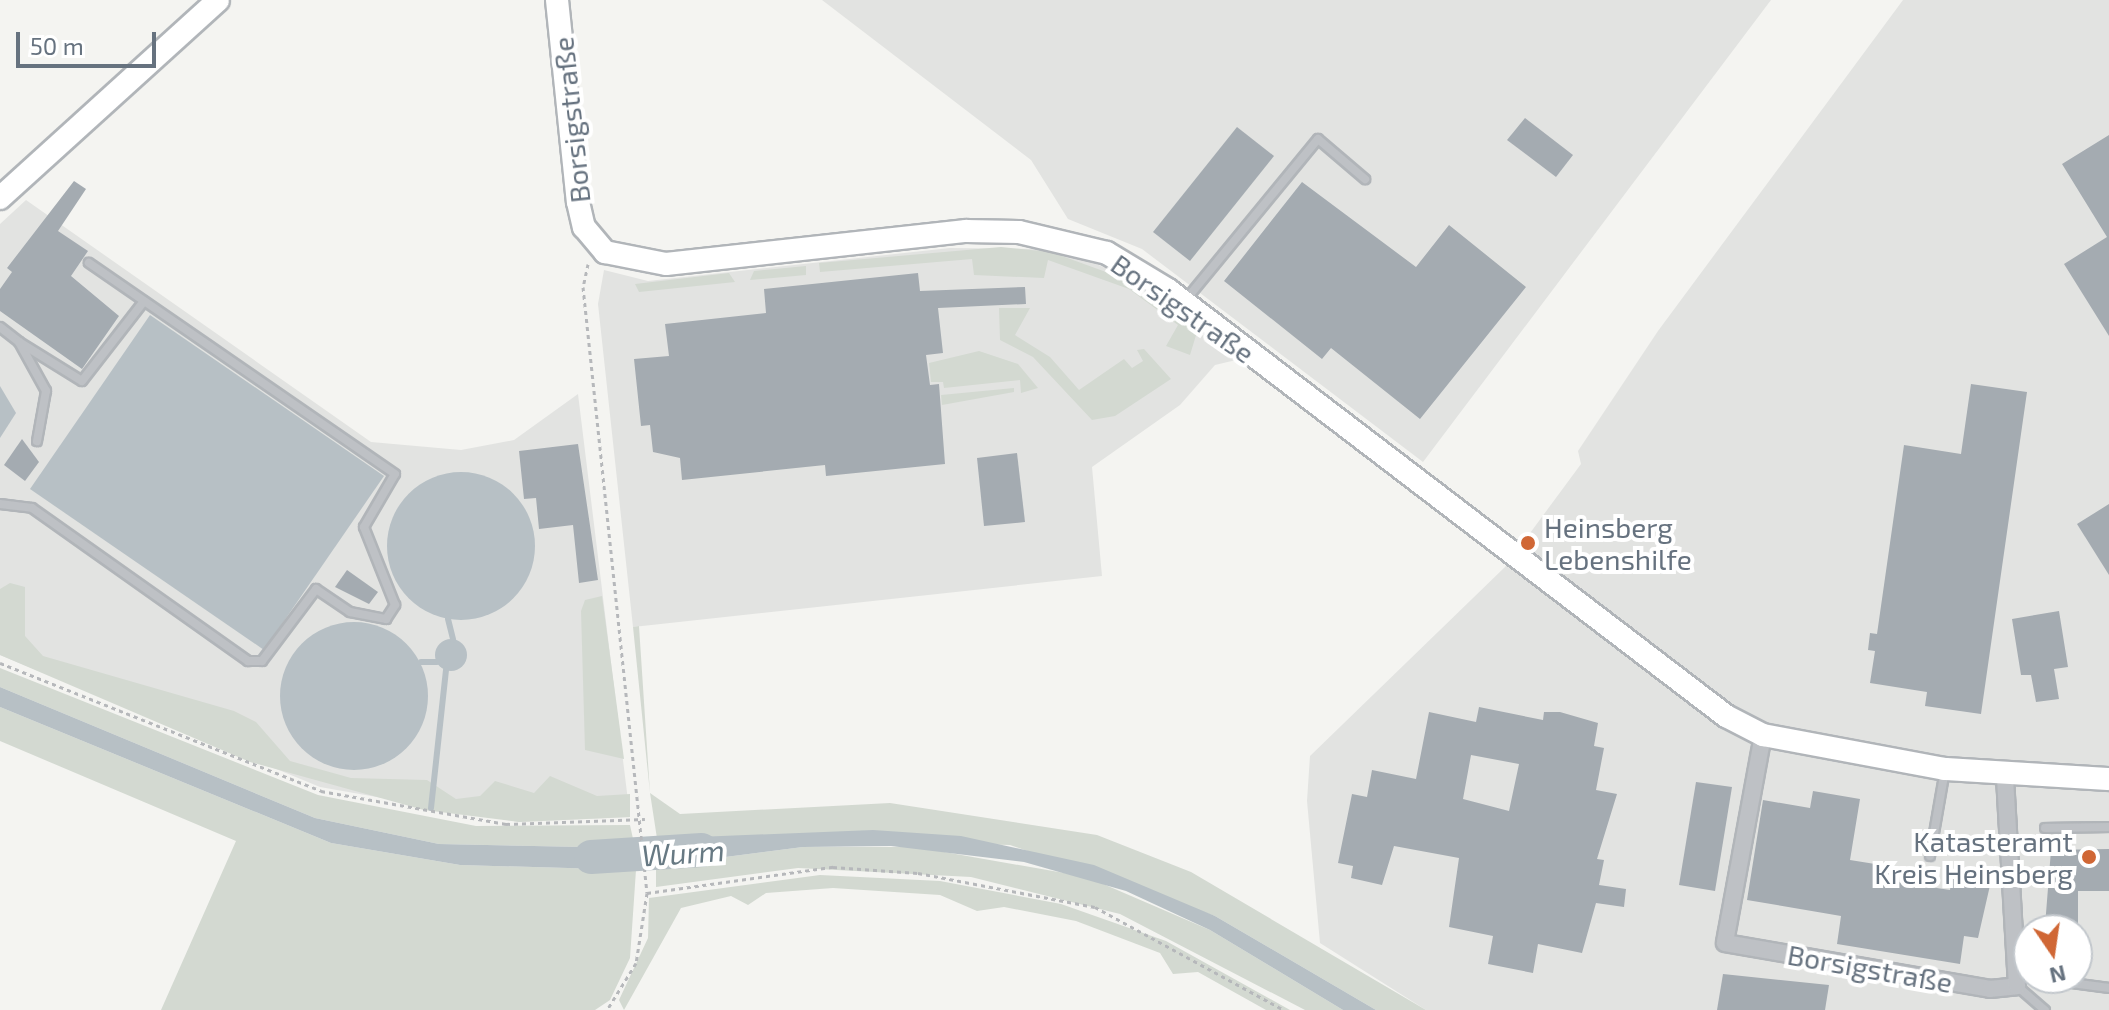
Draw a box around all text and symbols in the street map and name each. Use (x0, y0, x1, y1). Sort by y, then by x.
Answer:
scale bar (20, 16, 160, 66)
text: 50 m (30, 31, 84, 60)
street label: Borsigstraße (546, 35, 596, 205)
street label: Borsigstraße (1105, 246, 1261, 370)
place label: Heinsberg Lebenshilfe (1544, 510, 1692, 576)
marker: Heinsberg Lebenshilfe (1519, 534, 1537, 552)
place label: Katasteramt Kreis Heinsberg (1874, 824, 2073, 890)
water label: Wurm (640, 831, 726, 873)
marker: Katasteramt Kreis Heinsberg (2080, 848, 2098, 866)
north arrow (2013, 914, 2093, 994)
street label: Borsigstraße (1785, 937, 1955, 999)
text: N (2047, 961, 2069, 990)

